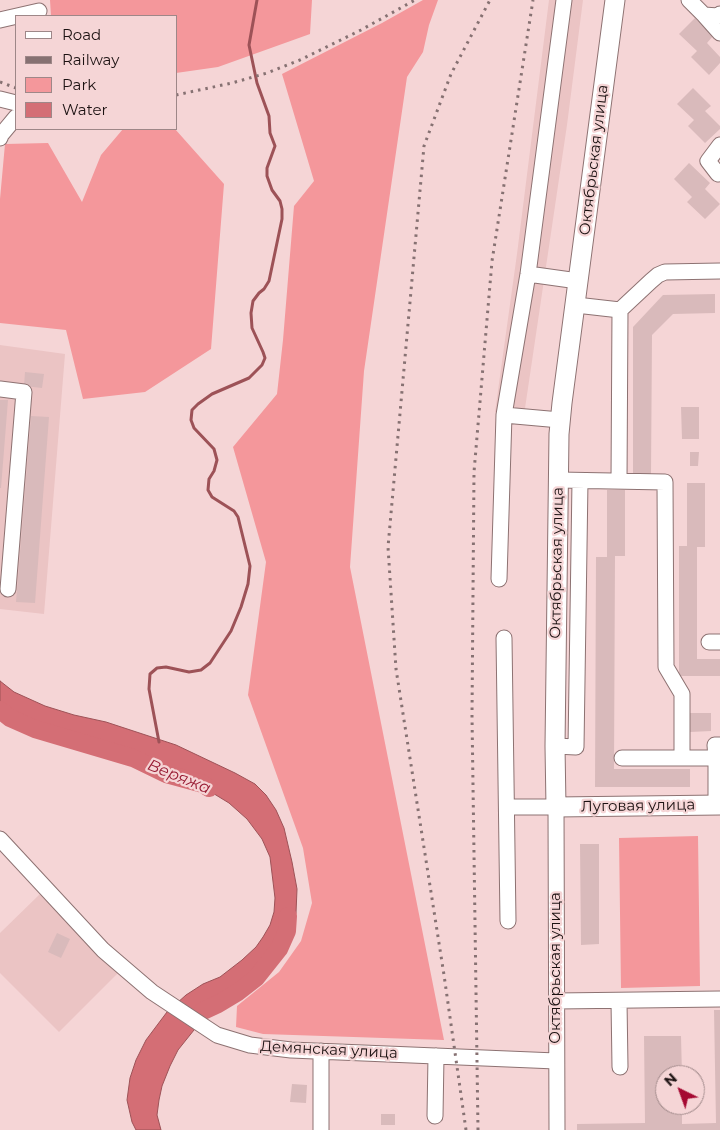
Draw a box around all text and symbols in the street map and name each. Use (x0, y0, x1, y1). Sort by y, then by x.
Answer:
legend (15, 15, 178, 130)
text: Road (62, 25, 101, 44)
text: Railway (62, 50, 119, 69)
text: Park (62, 75, 96, 94)
street label: Октябрьская улица (576, 84, 612, 236)
text: Water (62, 100, 108, 119)
street label: Октябрьская улица (547, 487, 567, 639)
water label: Веряжа (145, 756, 213, 798)
street label: Луговая улица (581, 796, 695, 816)
street label: Октябрьская улица (547, 892, 565, 1044)
street label: Демянская улица (260, 1037, 398, 1063)
north arrow (655, 1065, 705, 1115)
text: N (660, 1069, 681, 1090)

